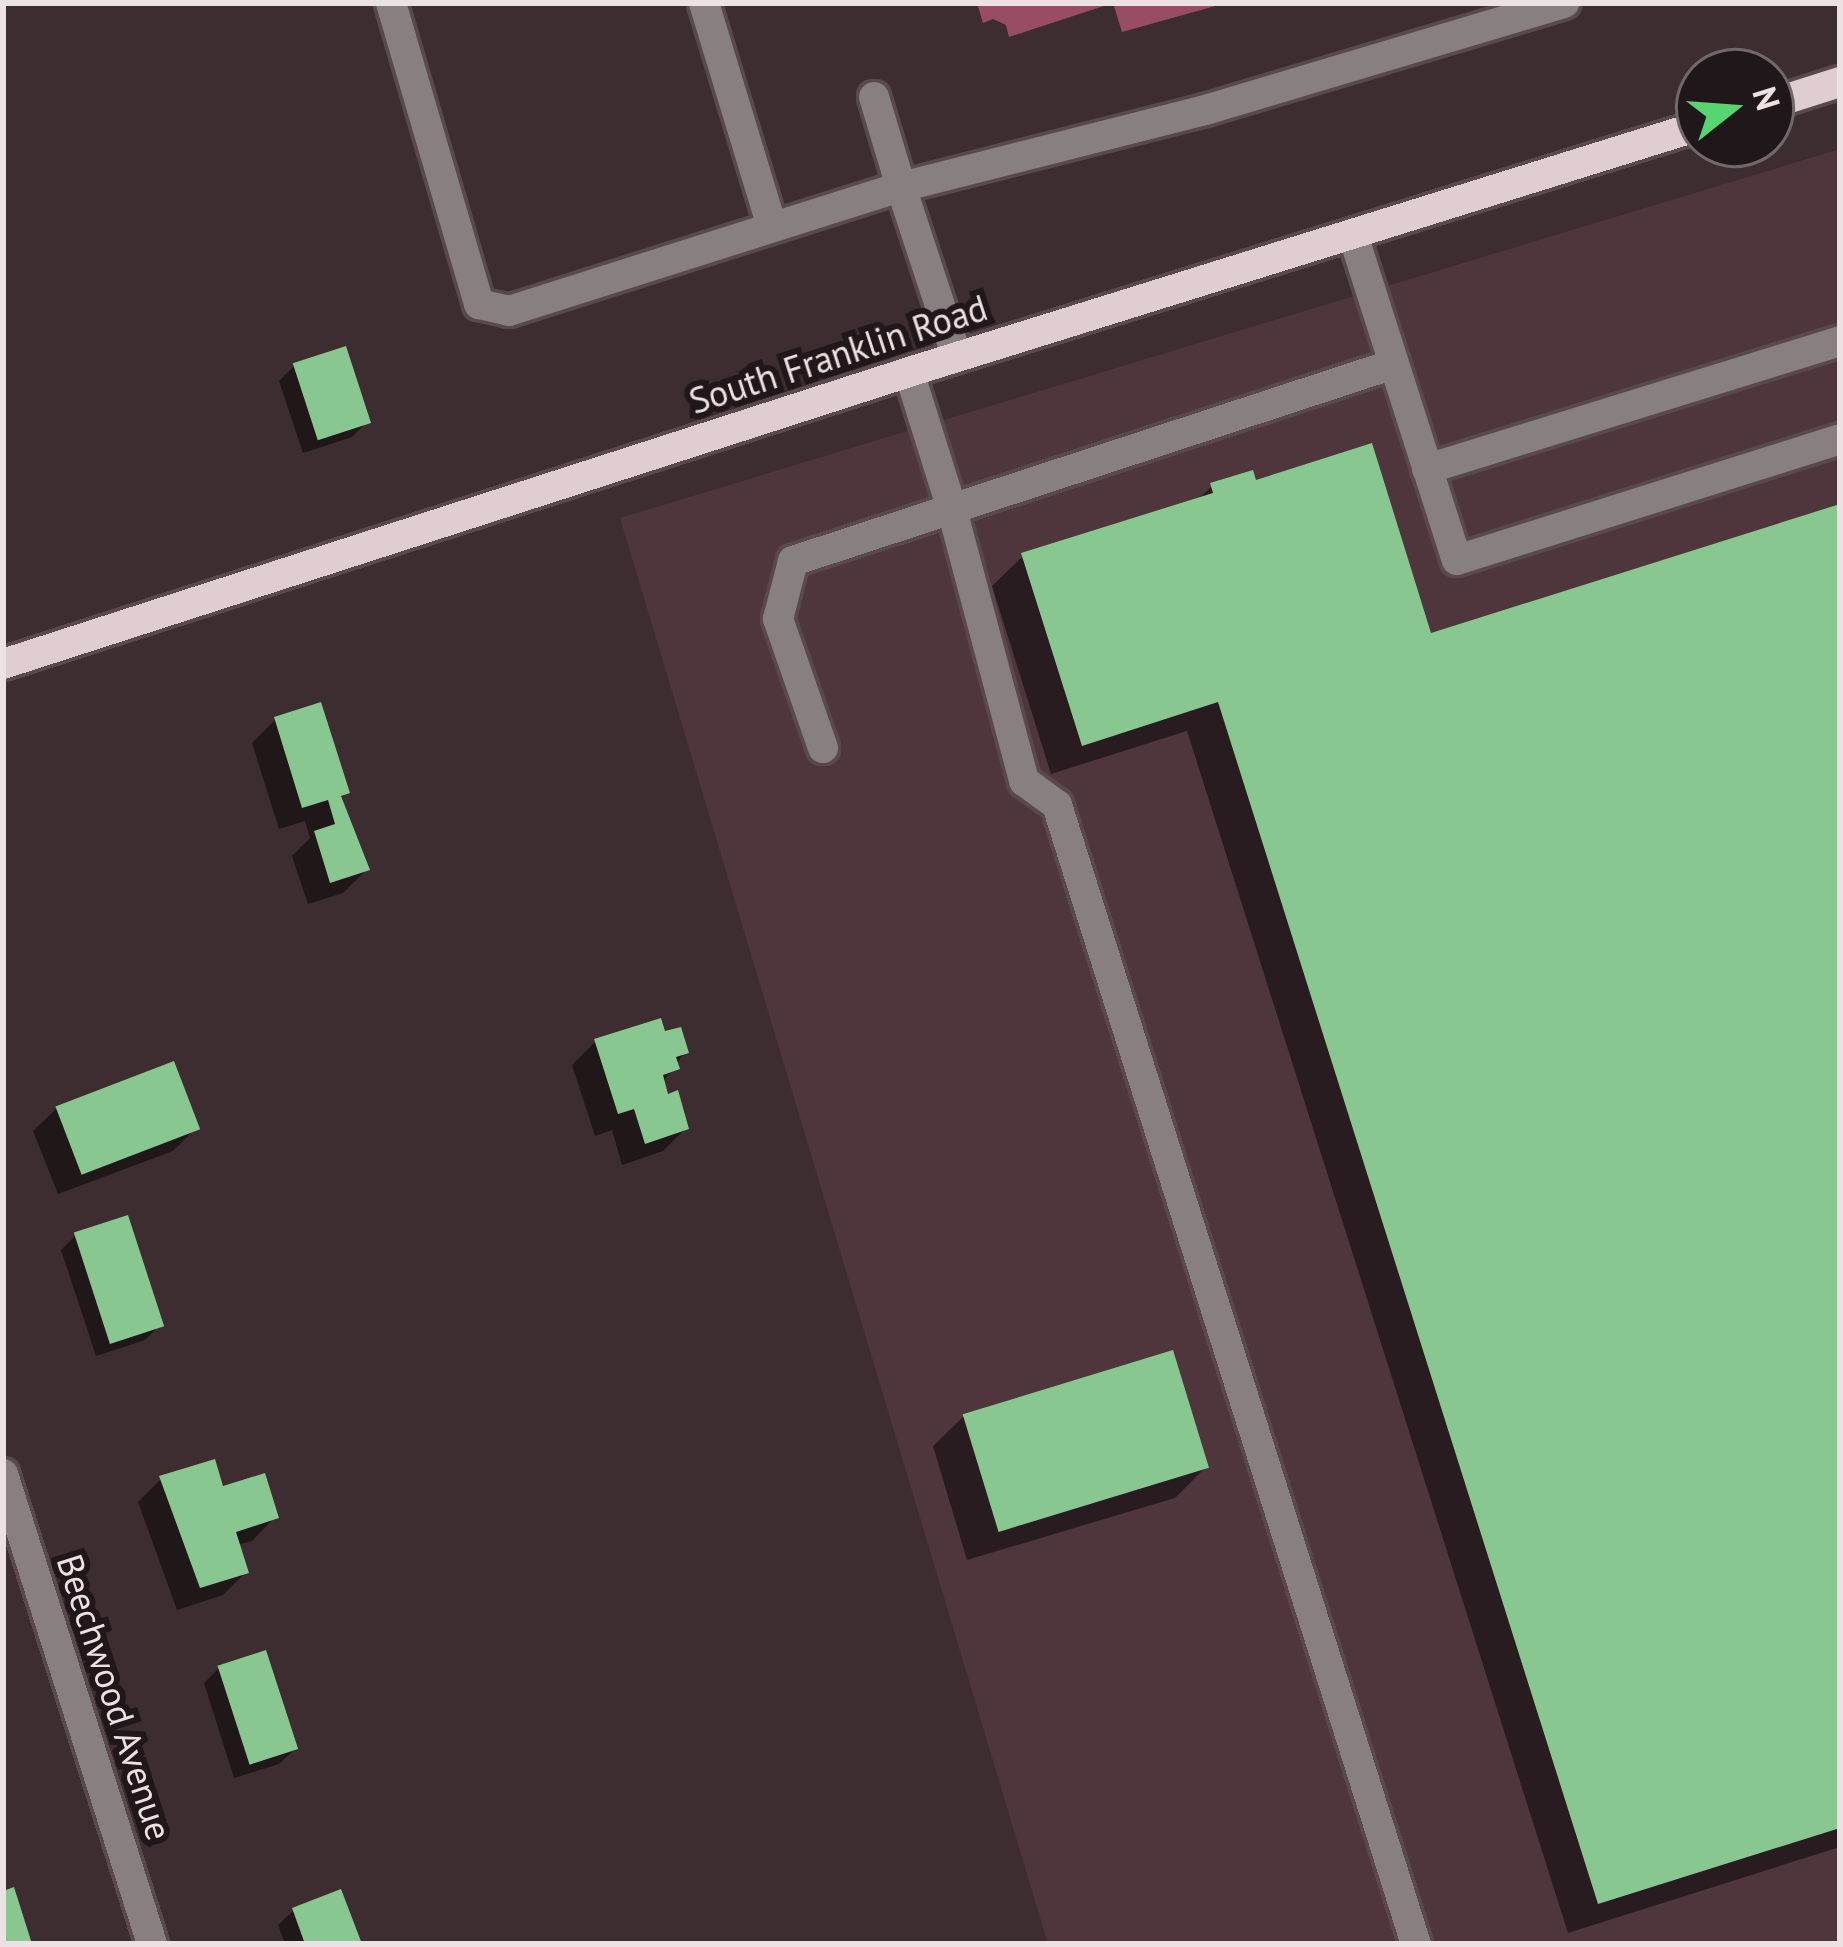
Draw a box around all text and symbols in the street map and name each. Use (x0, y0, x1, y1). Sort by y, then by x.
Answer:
north arrow (1675, 48, 1795, 168)
text: N (1743, 82, 1791, 115)
street label: South Franklin Road (684, 285, 992, 423)
street label: Beechwood Avenue (48, 1548, 182, 1846)

